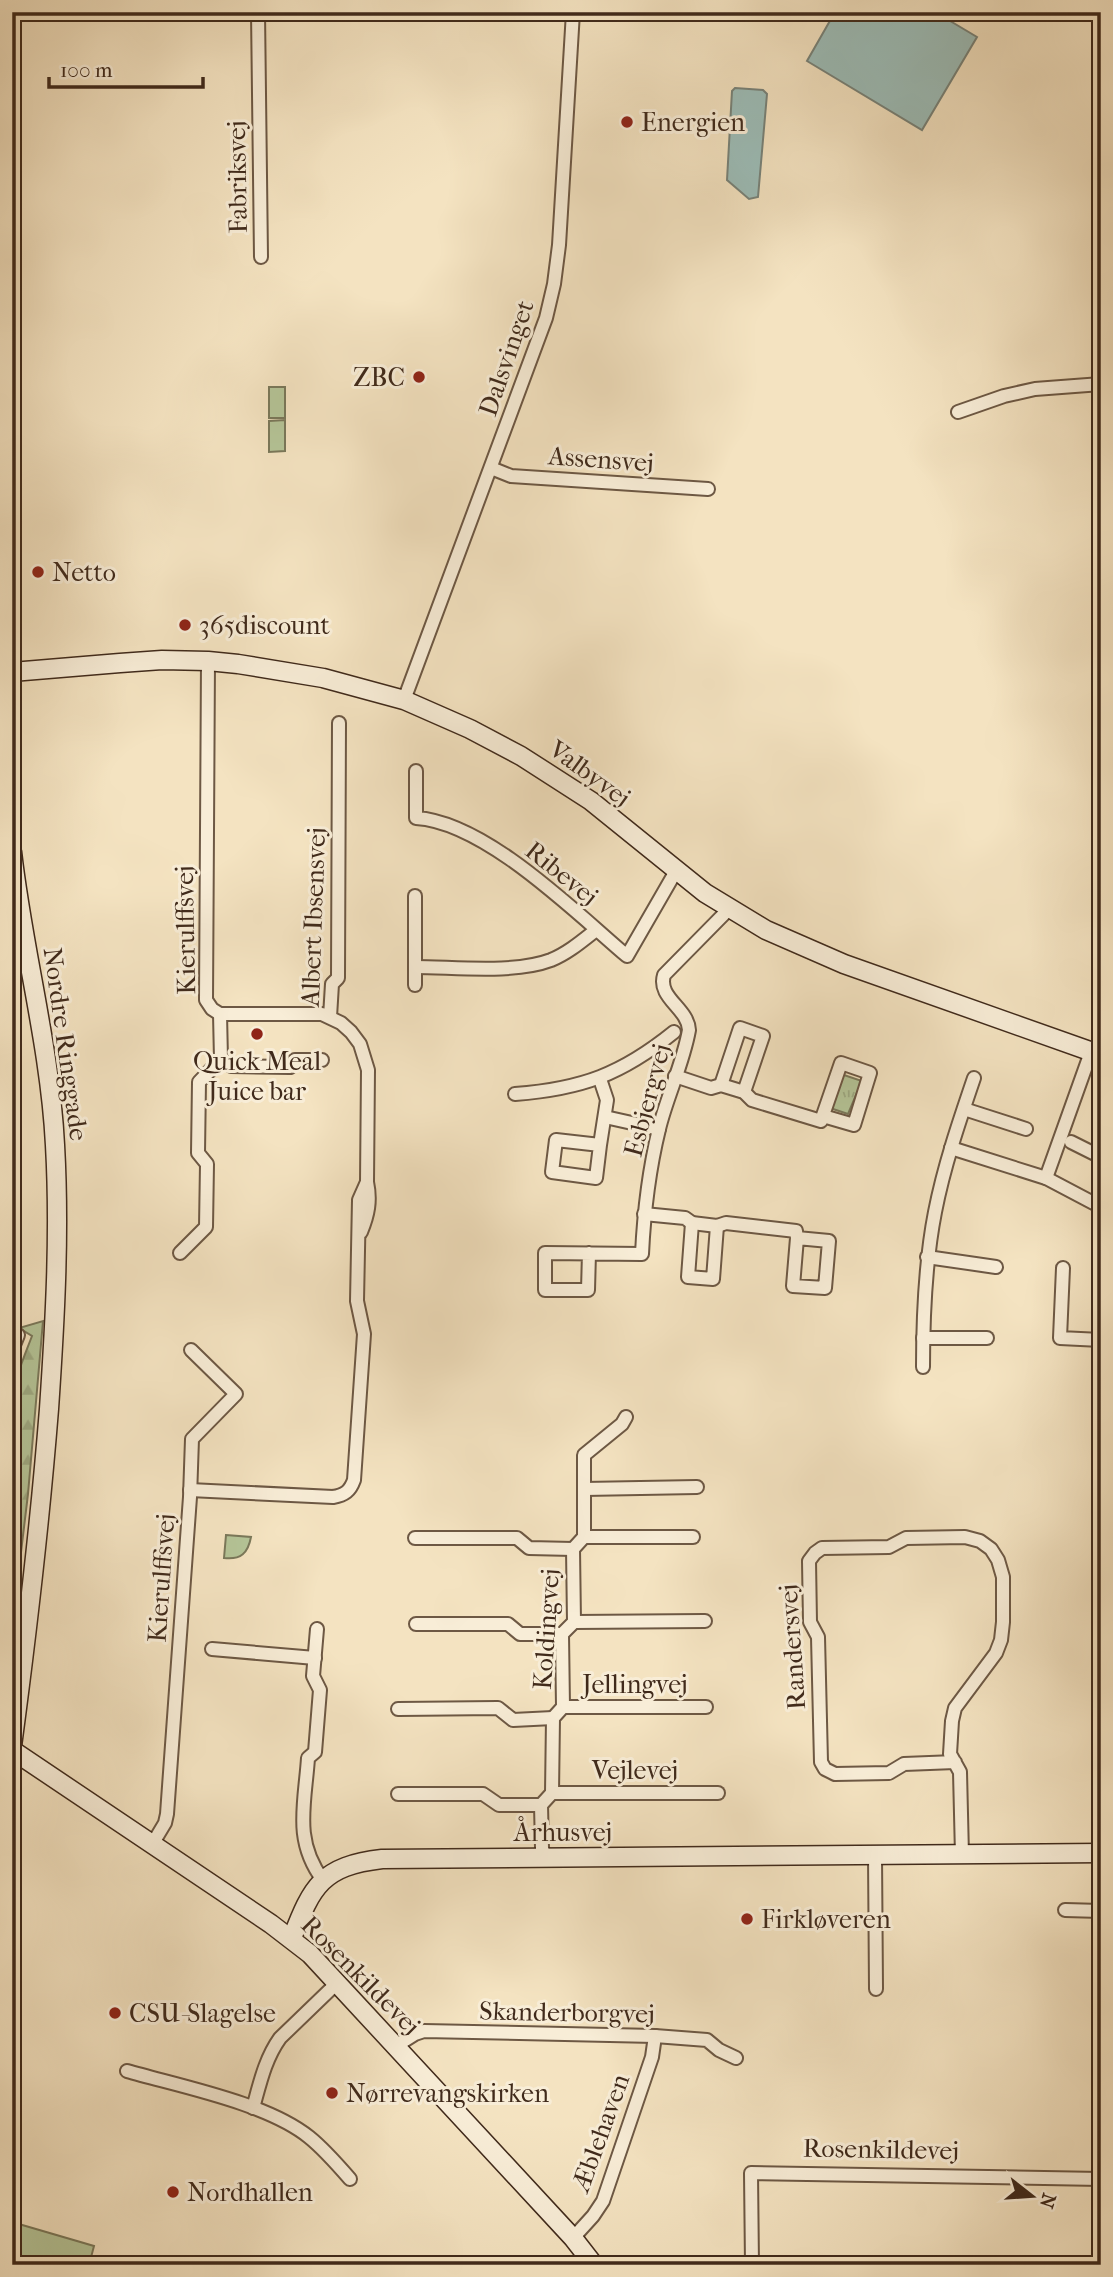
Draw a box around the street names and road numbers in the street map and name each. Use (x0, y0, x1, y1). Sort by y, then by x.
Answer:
street label: Fabriksvej (221, 120, 254, 234)
street label: Dalsvinget (472, 295, 541, 420)
street label: Assensvej (546, 440, 655, 479)
street label: Valbyvej (542, 733, 636, 813)
street label: Albert Ibsensvej (295, 827, 332, 1008)
street label: Ribevej (519, 835, 604, 912)
street label: Kierulffsvej (169, 865, 202, 995)
street label: Nordre Ringgade (37, 945, 94, 1143)
street label: Esbjergvej (618, 1040, 677, 1160)
street label: Kierulffsvej (142, 1512, 181, 1644)
street label: Koldingvej (527, 1567, 566, 1691)
street label: Randersvej (773, 1583, 812, 1711)
street label: Jellingvej (580, 1669, 688, 1700)
street label: Vejlevej (591, 1755, 678, 1786)
street label: Århusvej (513, 1816, 612, 1848)
street label: Rosenkildevej (294, 1909, 427, 2042)
street label: Skanderborgvej (479, 1995, 655, 2030)
street label: Æblehaven (564, 2070, 636, 2198)
street label: Rosenkildevej (803, 2133, 959, 2166)

